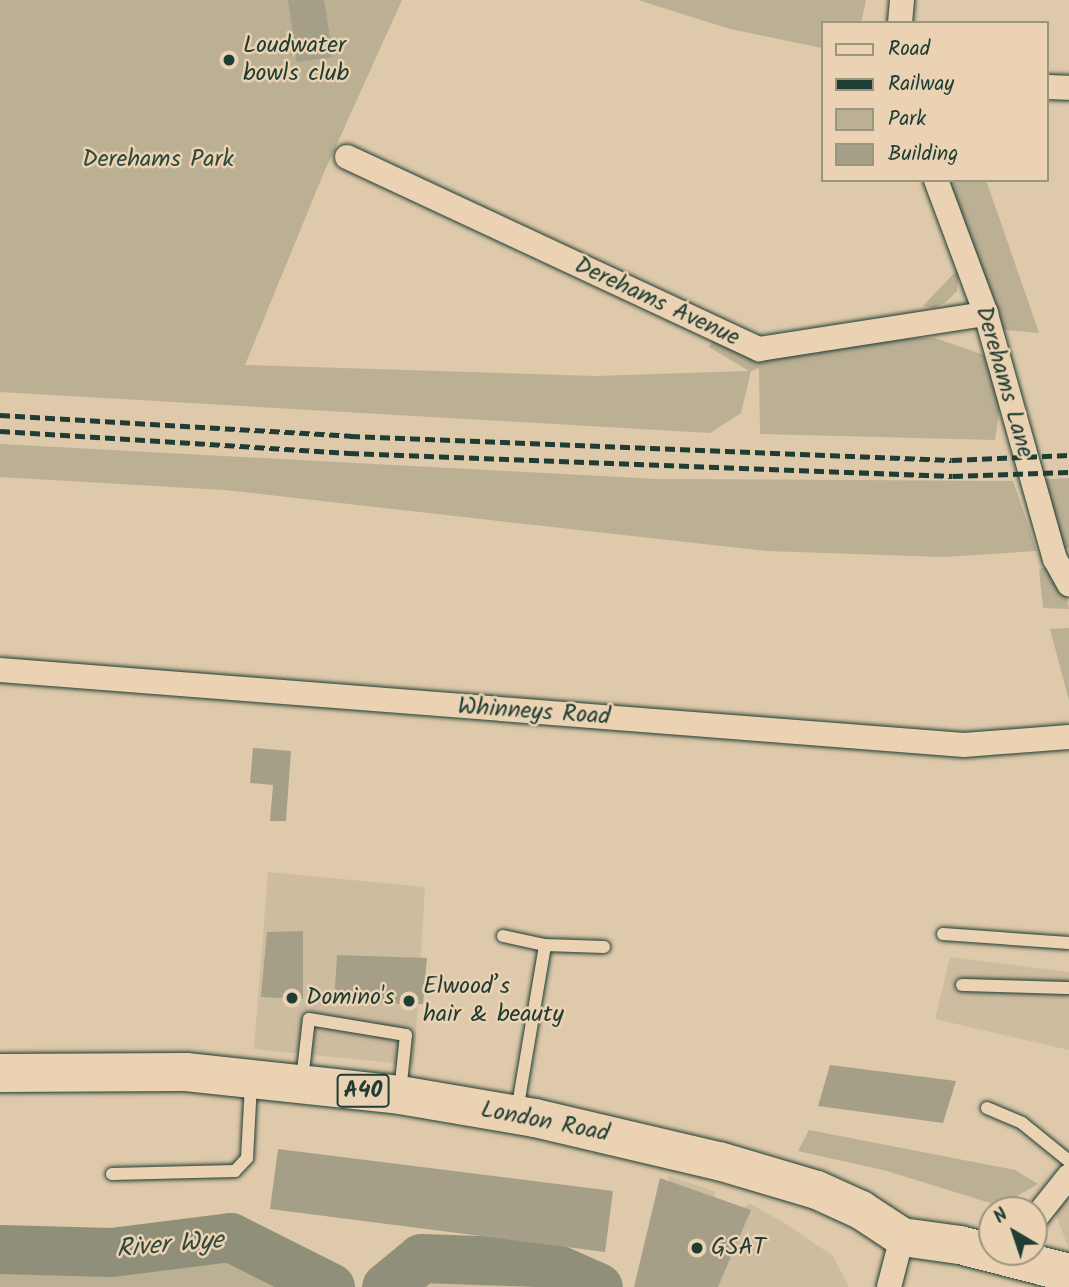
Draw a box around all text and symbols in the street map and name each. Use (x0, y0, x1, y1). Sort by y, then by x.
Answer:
legend (820, 21, 1048, 182)
place label: Loudwater bowls club (243, 32, 349, 88)
text: Road (888, 33, 930, 66)
marker: Loudwater bowls club (221, 52, 237, 68)
text: Railway (888, 68, 954, 101)
text: Park (888, 103, 926, 136)
text: Building (888, 138, 958, 171)
park label: Derehams Park (82, 146, 234, 174)
street label: Derehams Avenue (570, 251, 744, 353)
street label: Derehams Lane (969, 303, 1039, 461)
street label: Whinneys Road (457, 692, 611, 732)
place label: Elwood’s hair & beauty (423, 973, 564, 1029)
place label: Domino's (306, 984, 395, 1012)
marker: Domino's (284, 990, 300, 1006)
marker: Elwood’s hair & beauty (401, 993, 417, 1009)
road number: A40 (335, 1072, 391, 1110)
street label: London Road (478, 1095, 612, 1149)
north arrow (978, 1196, 1048, 1266)
text: N (987, 1201, 1015, 1232)
water label: River Wye (115, 1226, 225, 1266)
place label: GSAT (711, 1234, 766, 1262)
marker: GSAT (689, 1240, 705, 1256)

